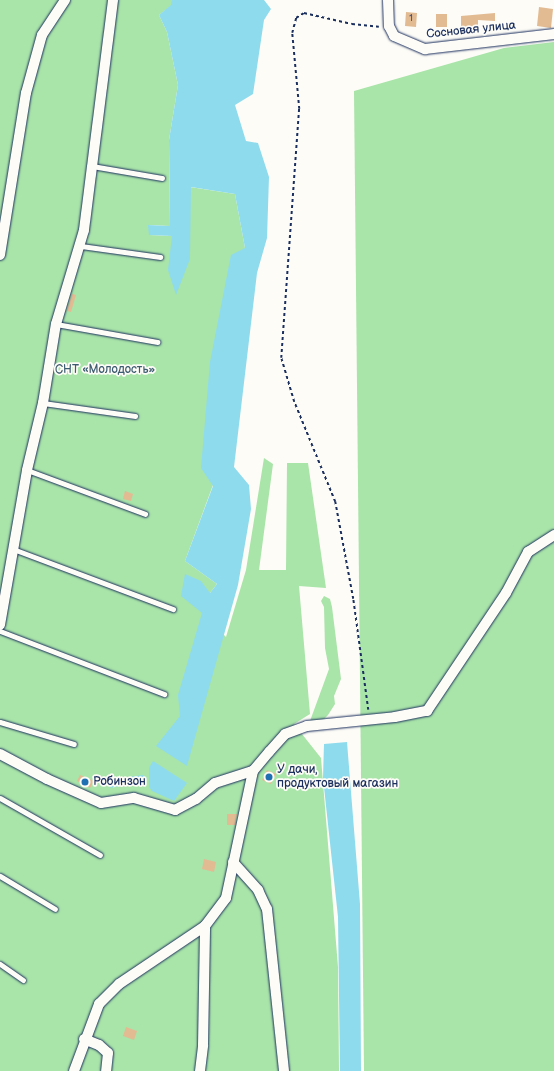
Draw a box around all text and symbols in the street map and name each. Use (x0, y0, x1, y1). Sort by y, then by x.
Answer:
house number: 1 (409, 13, 413, 25)
street label: Сосновая улица (426, 18, 516, 42)
park label: СНТ «Молодость» (55, 363, 155, 377)
place label: У дачи, продуктовый магазин (277, 763, 398, 791)
marker: У дачи, продуктовый магазин (264, 772, 274, 782)
place label: Робинзон (93, 775, 146, 789)
marker: Робинзон (80, 777, 90, 787)

